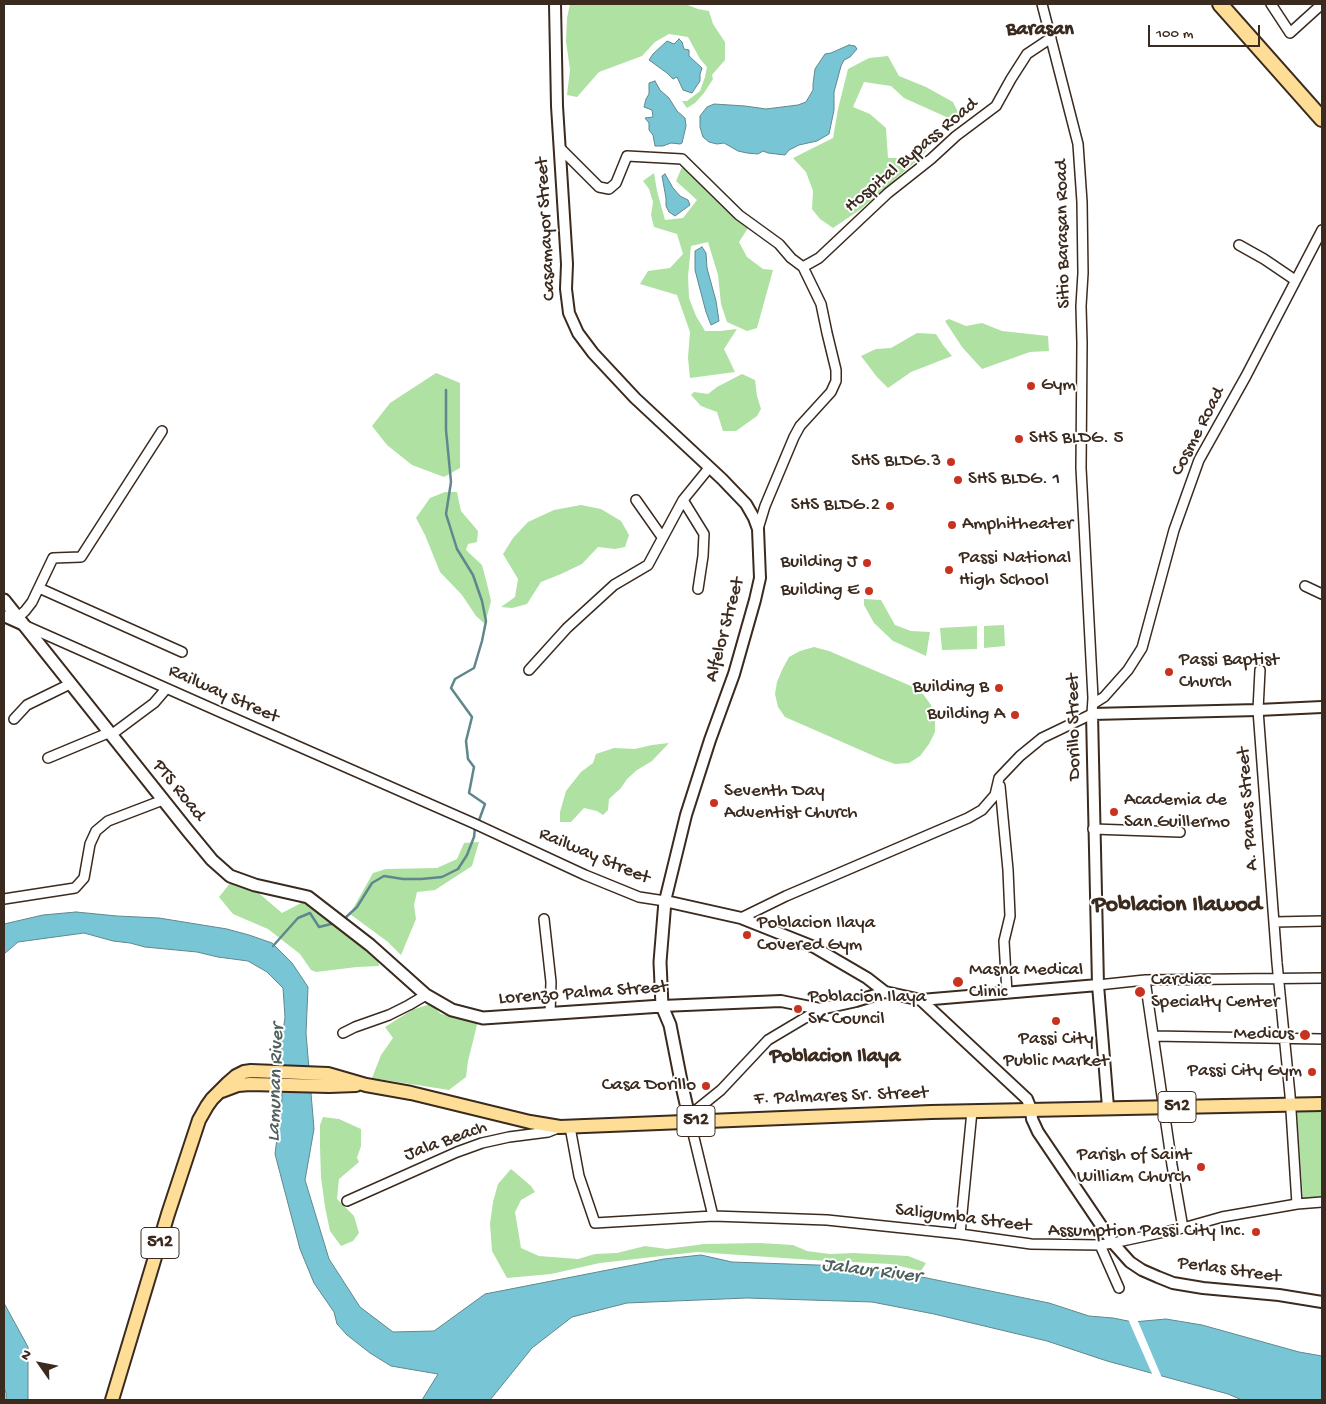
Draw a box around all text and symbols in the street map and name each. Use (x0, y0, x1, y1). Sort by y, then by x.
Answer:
scale bar (1151, 15, 1264, 47)
district label: Barasan (1006, 19, 1074, 43)
text: 100 m (1156, 25, 1193, 43)
street label: Hospital Bypass Road (841, 94, 983, 218)
street label: Casamayor Street (532, 157, 562, 301)
street label: Sitio Barasan Road (1051, 159, 1077, 309)
place label: Gym (1041, 375, 1076, 397)
marker: Gym (1025, 380, 1037, 392)
street label: Cosme Road (1167, 384, 1231, 480)
place label: SHS BLDG. 5 (1029, 428, 1123, 450)
marker: SHS BLDG. 5 (1013, 433, 1025, 445)
place label: SHS BLDG.3 (851, 451, 941, 473)
marker: SHS BLDG.3 (945, 456, 957, 468)
place label: SHS BLDG. 1 (968, 469, 1060, 491)
marker: SHS BLDG. 1 (952, 474, 964, 486)
place label: SHS BLDG.2 (791, 495, 880, 517)
marker: SHS BLDG.2 (884, 500, 896, 512)
place label: Amphitheater (962, 514, 1073, 536)
marker: Amphitheater (946, 519, 958, 531)
place label: Passi National High School (959, 548, 1071, 592)
place label: Building J (780, 552, 857, 574)
marker: Building J (861, 557, 873, 569)
marker: Passi National High School (943, 564, 955, 576)
street label: Alfelor Street (701, 575, 751, 685)
place label: Building E (781, 580, 859, 602)
marker: Building E (863, 585, 875, 597)
place label: Passi Baptist Church (1179, 650, 1279, 694)
street label: Railway Street (164, 660, 282, 730)
marker: Passi Baptist Church (1163, 666, 1175, 678)
street label: Dorillo Street (1063, 674, 1087, 780)
place label: Building B (913, 677, 989, 699)
marker: Building B (993, 682, 1005, 694)
place label: Building A (927, 704, 1005, 726)
marker: Building A (1009, 709, 1021, 721)
street label: A. Panes Street (1233, 747, 1265, 871)
street label: PTS Road (146, 756, 210, 826)
place label: Seventh Day Adventist Church (724, 781, 857, 825)
place label: Academia de San Guillermo (1124, 790, 1230, 834)
marker: Seventh Day Adventist Church (708, 797, 720, 809)
marker: Academia de San Guillermo (1108, 806, 1120, 818)
street label: Railway Street (535, 823, 653, 891)
district label: Poblacion Ilawod (1092, 892, 1262, 920)
place label: Poblacion Ilaya Covered Gym (757, 913, 875, 957)
marker: Poblacion Ilaya Covered Gym (741, 929, 753, 941)
place label: Masna Medical Clinic (969, 960, 1083, 1004)
place label: Cardiac Specialty Center (1151, 970, 1279, 1014)
marker: Masna Medical Clinic (951, 975, 965, 989)
street label: Lorenzo Palma Street (498, 977, 668, 1011)
marker: Cardiac Specialty Center (1133, 985, 1147, 999)
place label: Poblacion Ilaya SK Council (808, 987, 926, 1031)
marker: Poblacion Ilaya SK Council (792, 1003, 804, 1015)
marker: Passi City Public Market (1050, 1015, 1062, 1027)
water label: Lamunan River (263, 1024, 291, 1142)
place label: Medicus (1233, 1024, 1294, 1046)
marker: Medicus (1298, 1028, 1312, 1042)
place label: Passi City Public Market (1003, 1029, 1109, 1073)
district label: Poblacion Ilaya (770, 1045, 900, 1071)
place label: Passi City Gym (1188, 1061, 1302, 1083)
marker: Passi City Gym (1306, 1066, 1318, 1078)
place label: Casa Dorillo (602, 1075, 696, 1097)
marker: Casa Dorillo (700, 1080, 712, 1092)
street label: F. Palmares Sr. Street (754, 1083, 928, 1111)
road number: 512 (1158, 1092, 1196, 1122)
road number: 512 (677, 1106, 715, 1136)
street label: Jala Beach (401, 1116, 491, 1168)
place label: Parish of Saint William Church (1077, 1145, 1191, 1189)
marker: Parish of Saint William Church (1195, 1161, 1207, 1173)
street label: Saligumba Street (894, 1199, 1032, 1239)
place label: Assumption Passi City Inc. (1048, 1221, 1246, 1243)
marker: Assumption Passi City Inc. (1250, 1226, 1262, 1238)
road number: 512 (141, 1228, 179, 1258)
street label: Perlas Street (1176, 1252, 1282, 1290)
water label: Jalaur River (820, 1254, 922, 1290)
north arrow (15, 1339, 65, 1389)
text: N (17, 1347, 37, 1364)

